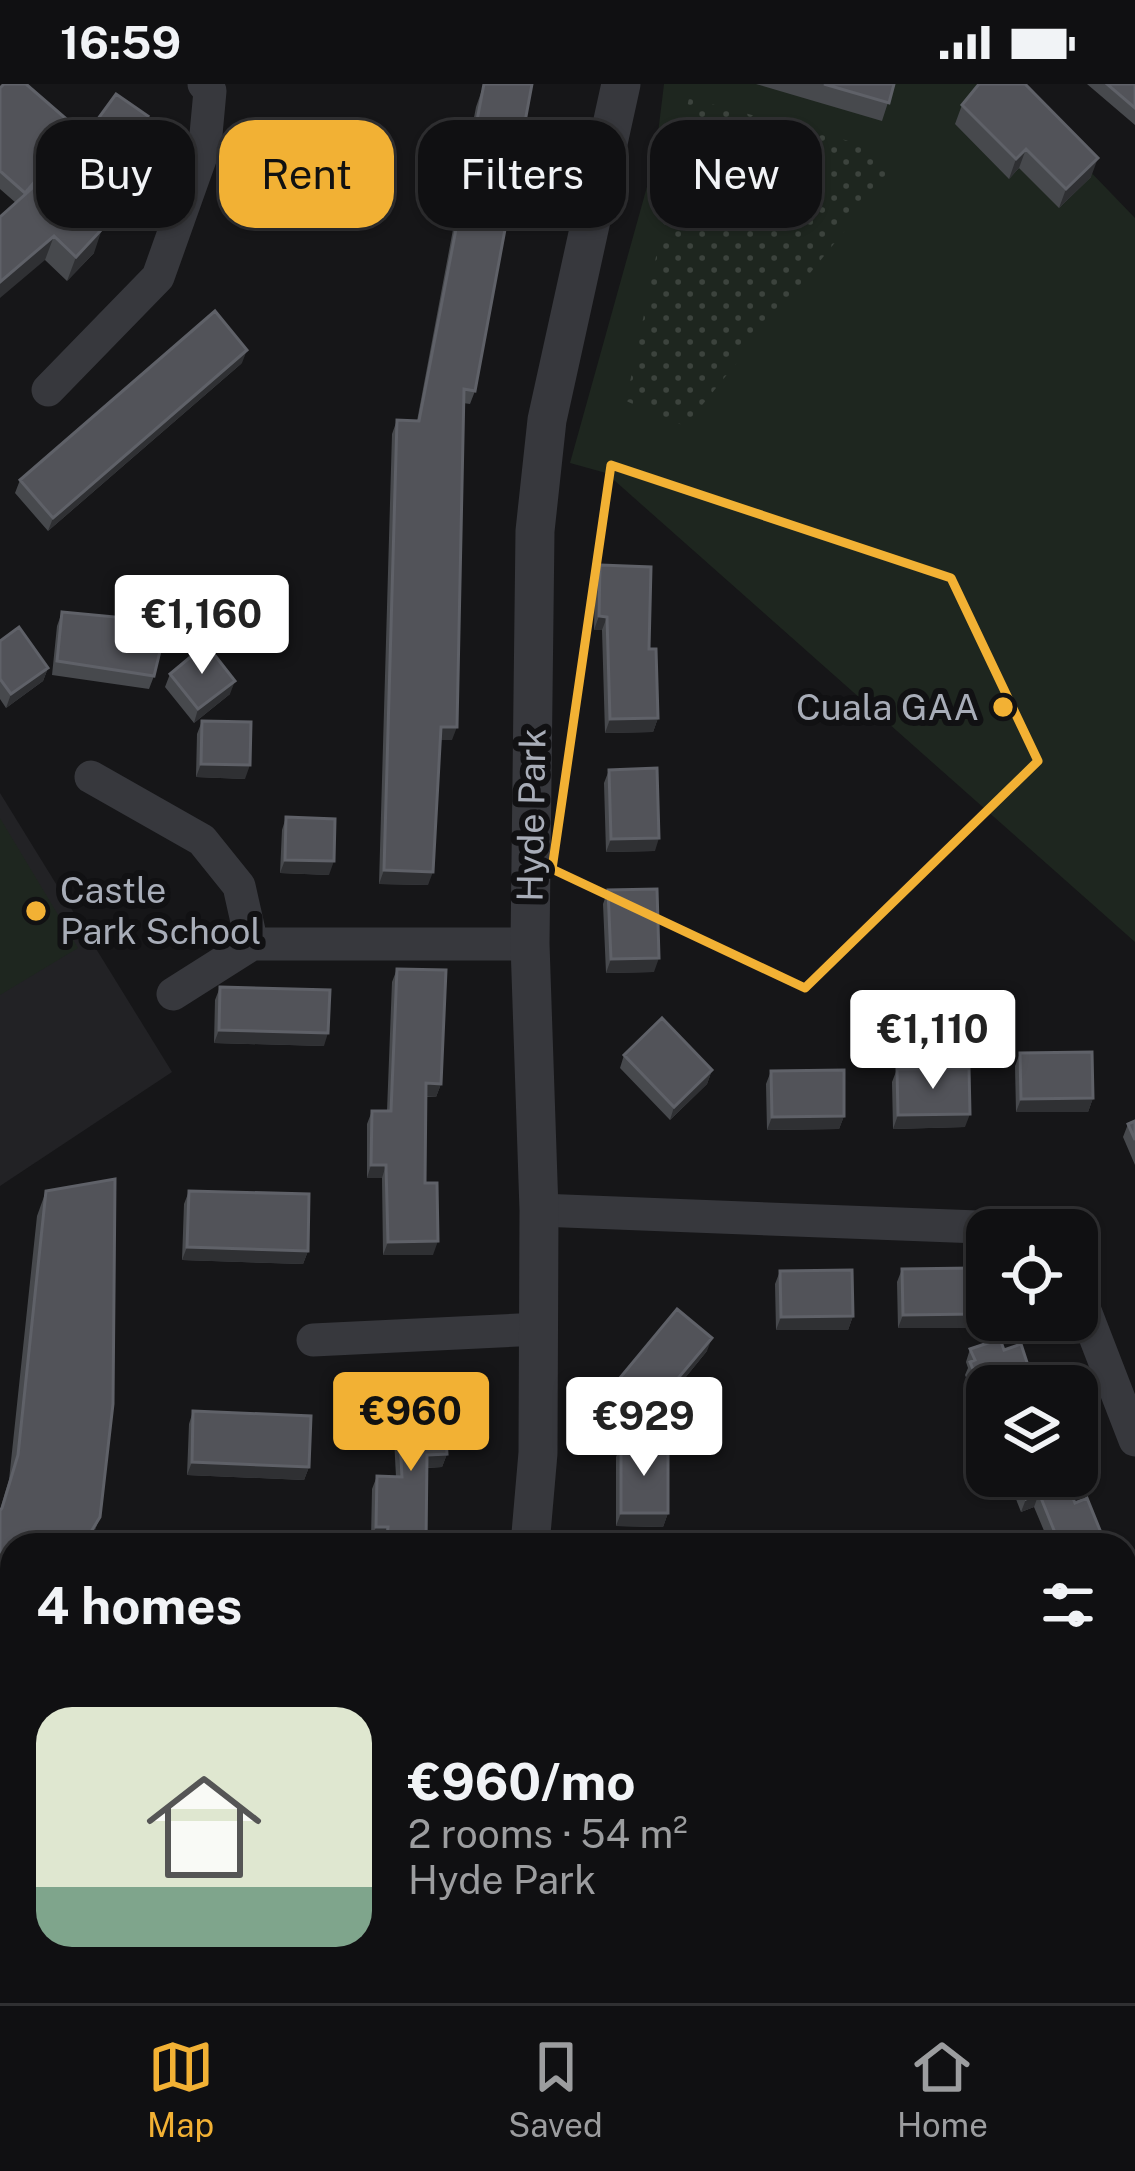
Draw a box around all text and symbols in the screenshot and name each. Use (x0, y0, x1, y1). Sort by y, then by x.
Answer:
text: 16:59 (60, 16, 181, 69)
chip: Buy (36, 120, 195, 228)
chip: Rent (219, 120, 394, 228)
chip: Filters (418, 120, 626, 228)
chip: New (650, 120, 822, 228)
pin: €1,160 (104, 575, 300, 677)
text: €1,160 (142, 591, 262, 637)
place label: Cuala GAA (796, 686, 979, 728)
marker: Cuala GAA (990, 694, 1016, 720)
street label: Hyde Park (508, 728, 554, 902)
place label: Castle Park School (60, 869, 261, 952)
marker: Castle Park School (23, 898, 49, 924)
pin: €1,110 (835, 990, 1031, 1092)
text: €1,110 (877, 1006, 989, 1052)
map controls (966, 1209, 1098, 1497)
button: locate (966, 1209, 1098, 1341)
button: layers (966, 1365, 1098, 1497)
pin: €960 (340, 1372, 482, 1474)
pin: €929 (573, 1377, 715, 1479)
text: €960 (360, 1388, 462, 1434)
text: €929 (593, 1393, 695, 1439)
icon: filters (1035, 1572, 1101, 1638)
text: 4 homes (36, 1576, 242, 1635)
text: €960/mo (408, 1752, 636, 1811)
icon: home (132, 1755, 276, 1899)
text: 2 rooms · 54 m² (408, 1811, 688, 1857)
text: Hyde Park (408, 1857, 596, 1903)
tab: Map (147, 2034, 214, 2144)
tab: Saved (508, 2034, 603, 2144)
tab: Home (897, 2034, 988, 2144)

